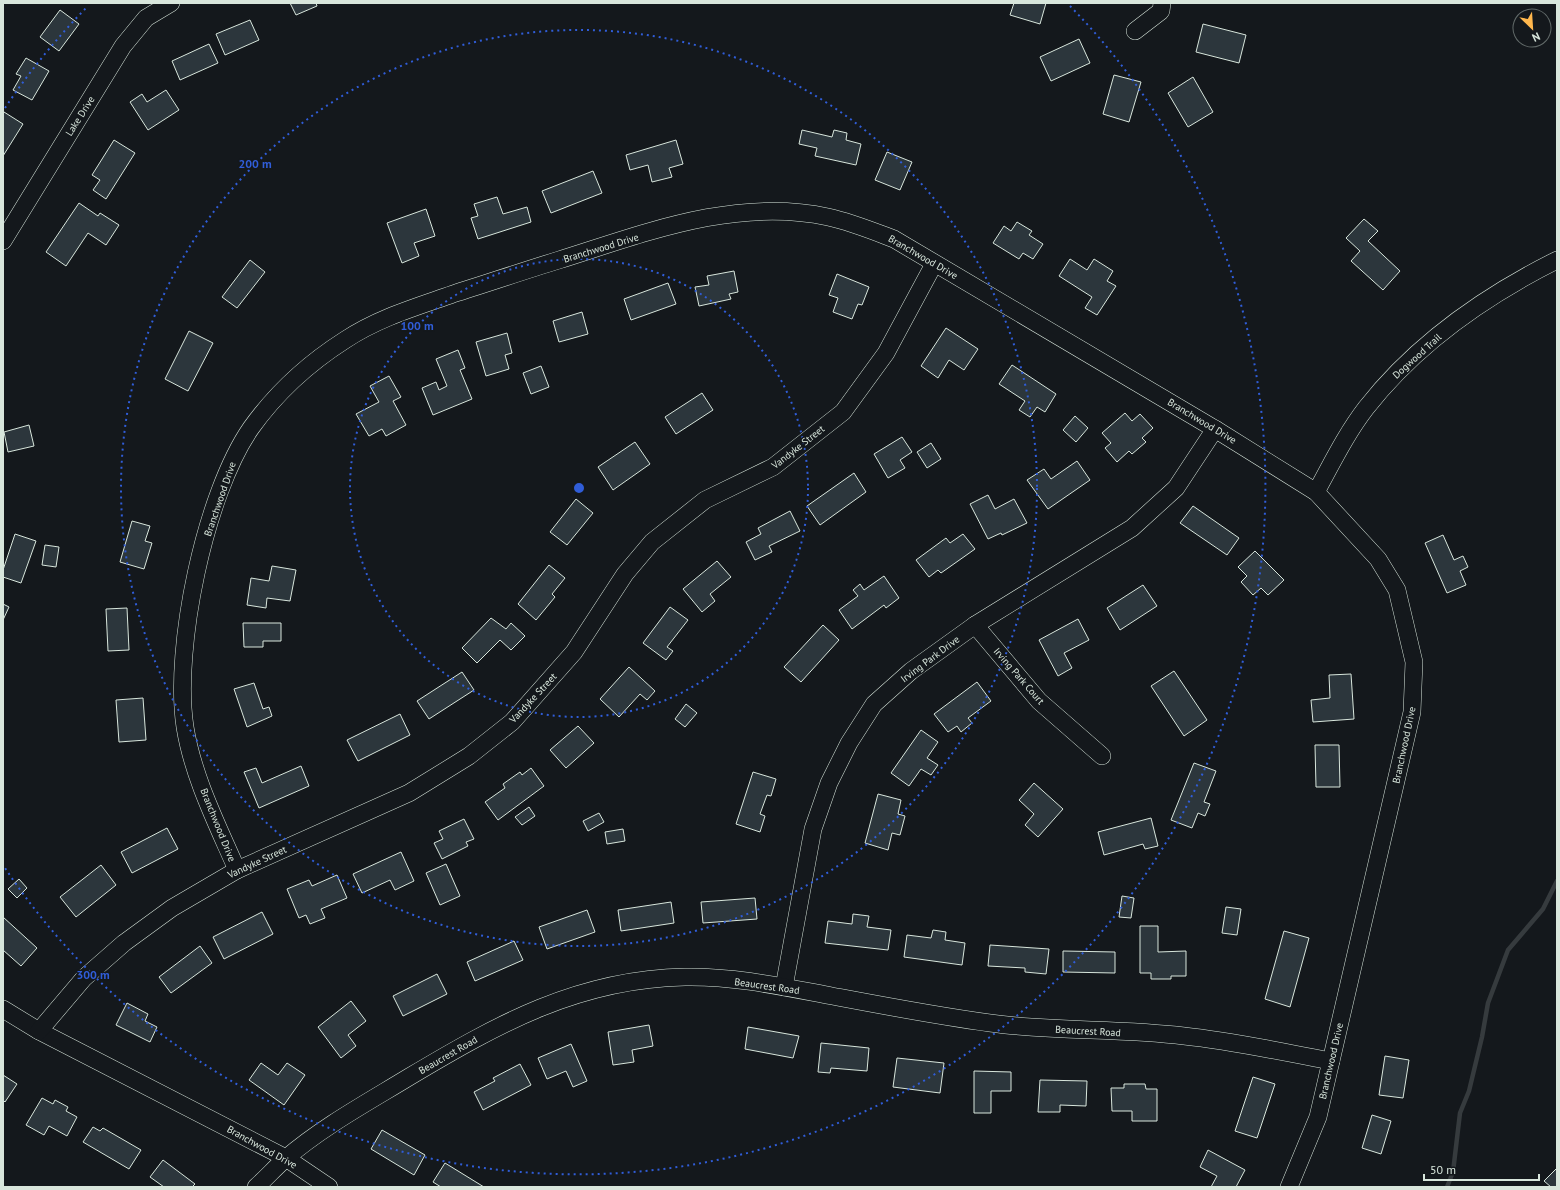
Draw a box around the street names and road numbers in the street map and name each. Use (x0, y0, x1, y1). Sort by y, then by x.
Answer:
street label: Lake Drive (63, 94, 97, 138)
street label: Branchwood Drive (562, 230, 640, 266)
street label: Branchwood Drive (886, 232, 960, 282)
street label: Dogwood Trail (1390, 331, 1444, 381)
street label: Branchwood Drive (1165, 395, 1239, 447)
street label: Vandyke Street (768, 422, 828, 472)
street label: Branchwood Drive (201, 460, 239, 538)
street label: Irving Park Drive (898, 633, 962, 685)
street label: Irving Park Court (991, 645, 1048, 708)
street label: Vandyke Street (506, 670, 560, 726)
street label: Branchwood Drive (1390, 705, 1418, 785)
street label: Branchwood Drive (197, 786, 239, 864)
street label: Vandyke Street (225, 842, 289, 882)
street label: Beaucrest Road (734, 975, 800, 997)
street label: Branchwood Drive (1316, 1021, 1346, 1101)
street label: Beaucrest Road (1055, 1023, 1121, 1039)
street label: Beaucrest Road (416, 1033, 480, 1077)
street label: Branchwood Drive (225, 1122, 299, 1172)

